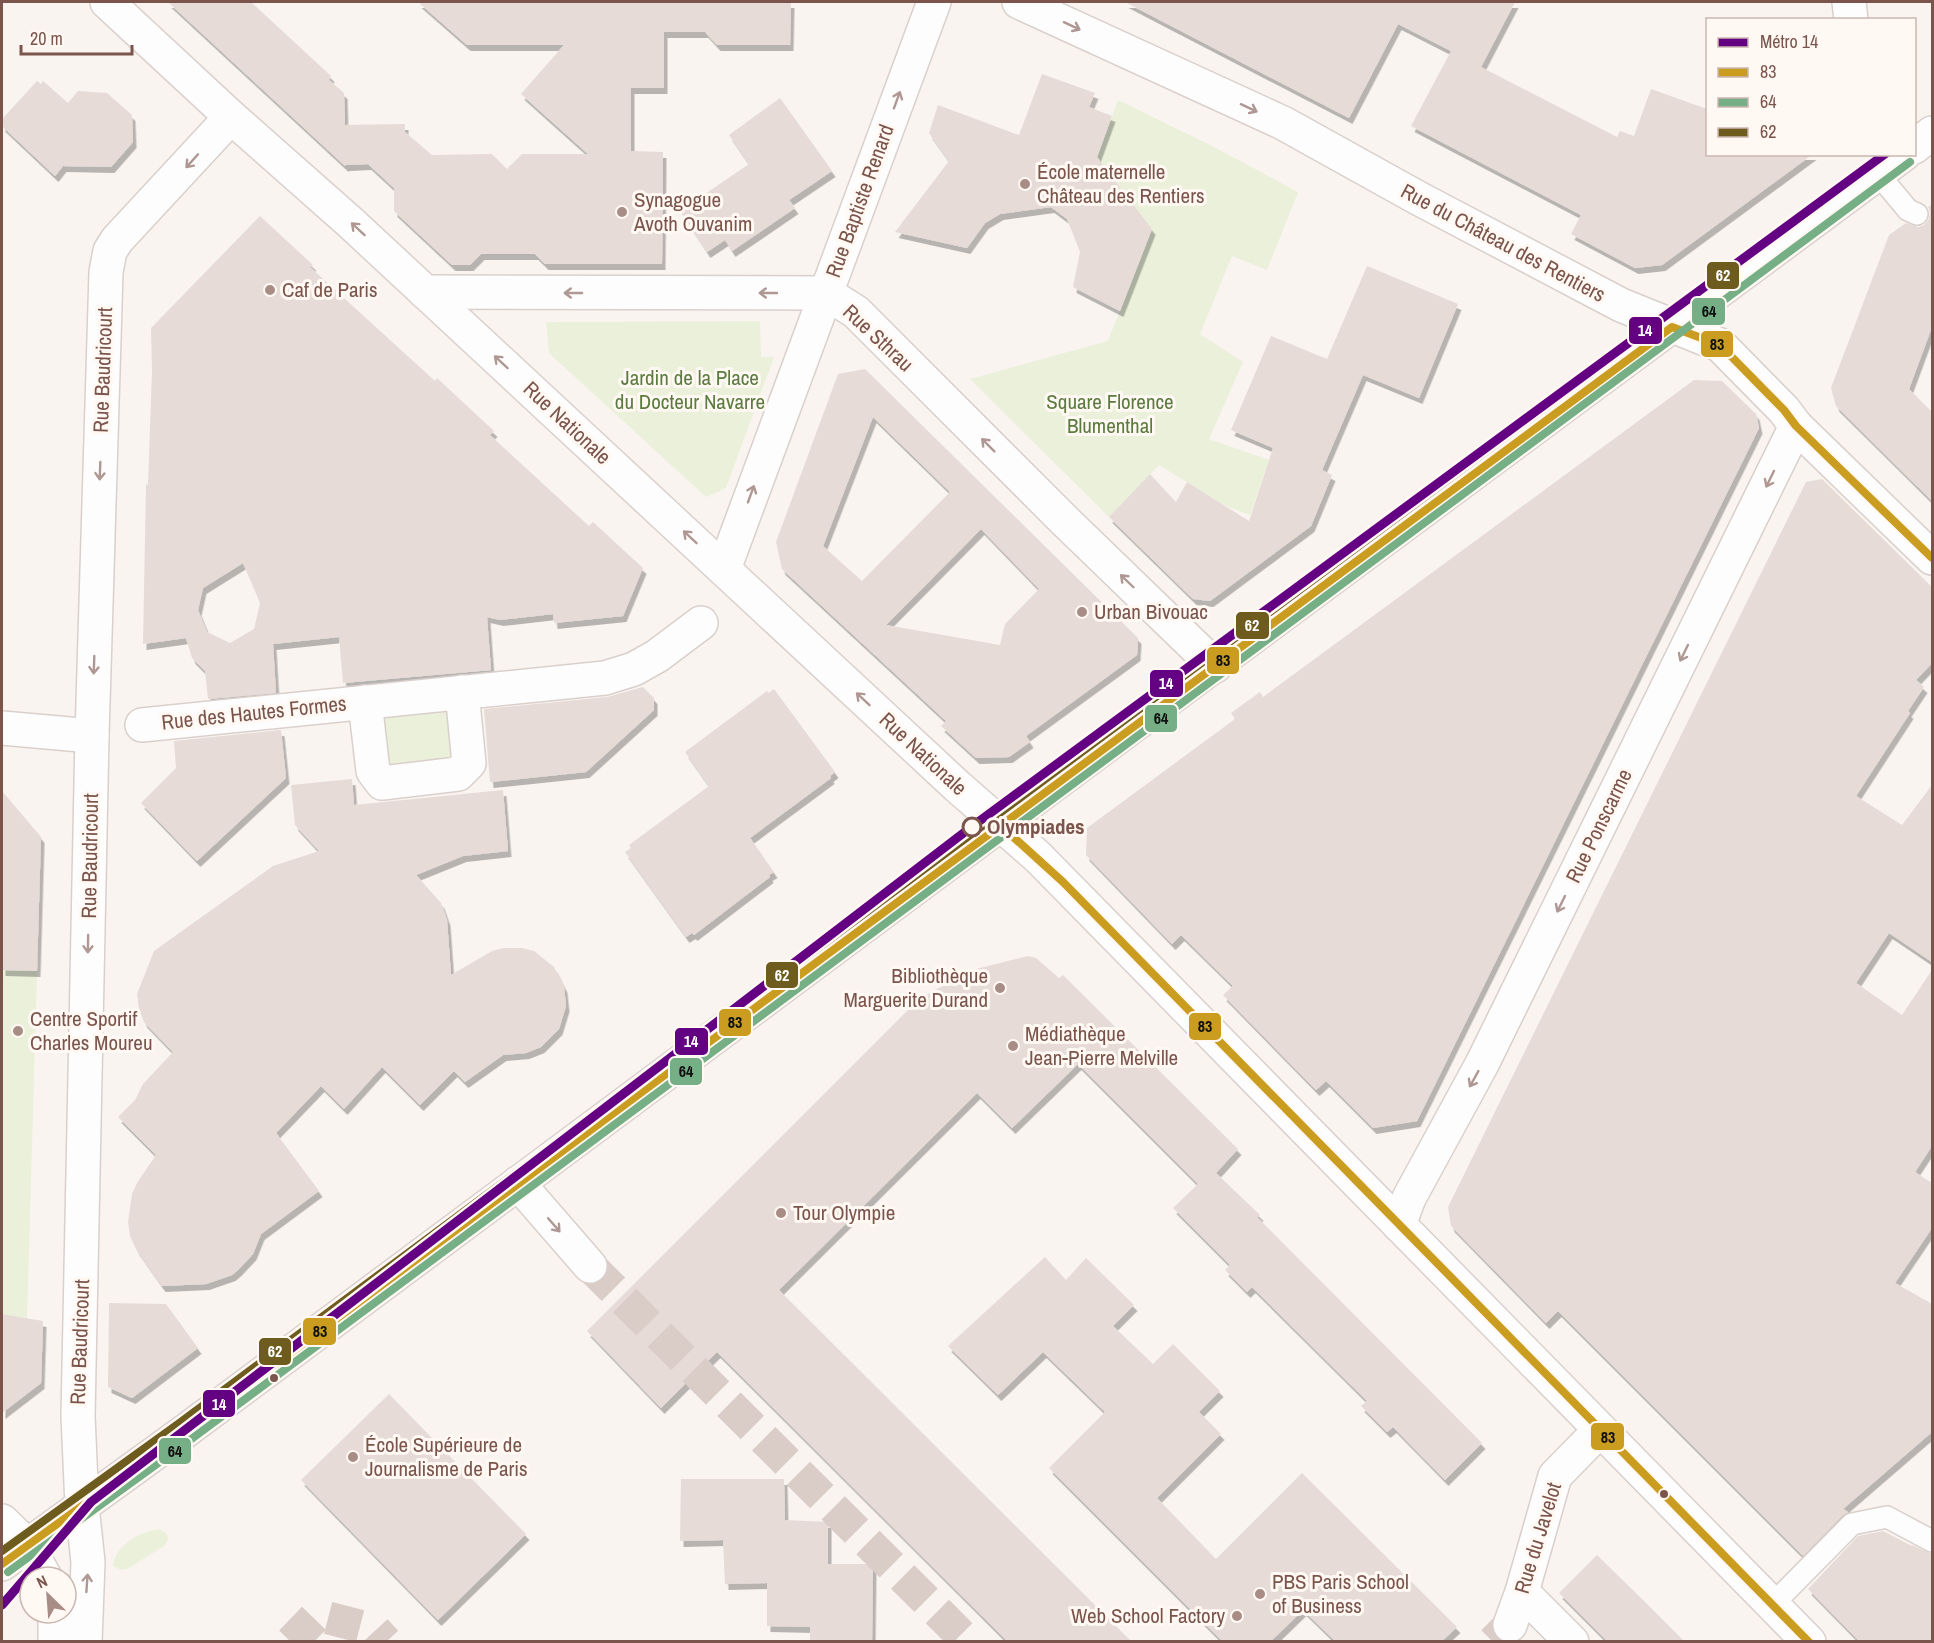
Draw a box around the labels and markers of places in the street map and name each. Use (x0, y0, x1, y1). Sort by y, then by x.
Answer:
place label: École maternelle Château des Rentiers (1037, 157, 1205, 210)
marker: École maternelle Château des Rentiers (1018, 177, 1032, 191)
place label: Synagogue Avoth Ouvanim (633, 185, 752, 238)
marker: Synagogue Avoth Ouvanim (615, 205, 629, 219)
place label: Caf de Paris (282, 275, 378, 304)
marker: Caf de Paris (263, 283, 277, 297)
place label: Urban Bivouac (1094, 597, 1208, 626)
marker: Urban Bivouac (1075, 605, 1089, 619)
place label: Olympiades (987, 812, 1085, 841)
marker: Olympiades (962, 817, 982, 837)
place label: Bibliothèque Marguerite Durand (843, 961, 988, 1014)
marker: Bibliothèque Marguerite Durand (993, 981, 1007, 995)
place label: Centre Sportif Charles Moureu (30, 1004, 153, 1057)
place label: Médiathèque Jean-Pierre Melville (1025, 1019, 1178, 1072)
marker: Centre Sportif Charles Moureu (11, 1024, 25, 1038)
marker: Médiathèque Jean-Pierre Melville (1006, 1039, 1020, 1053)
place label: Tour Olympie (793, 1198, 895, 1227)
marker: Tour Olympie (774, 1206, 788, 1220)
unlabelled marker (268, 1372, 280, 1384)
place label: École Supérieure de Journalisme de Paris (365, 1430, 528, 1483)
marker: École Supérieure de Journalisme de Paris (346, 1450, 360, 1464)
unlabelled marker (1658, 1488, 1670, 1500)
place label: PBS Paris School of Business (1272, 1567, 1409, 1620)
marker: PBS Paris School of Business (1253, 1587, 1267, 1601)
place label: Web School Factory (1071, 1601, 1225, 1630)
marker: Web School Factory (1230, 1609, 1244, 1623)

